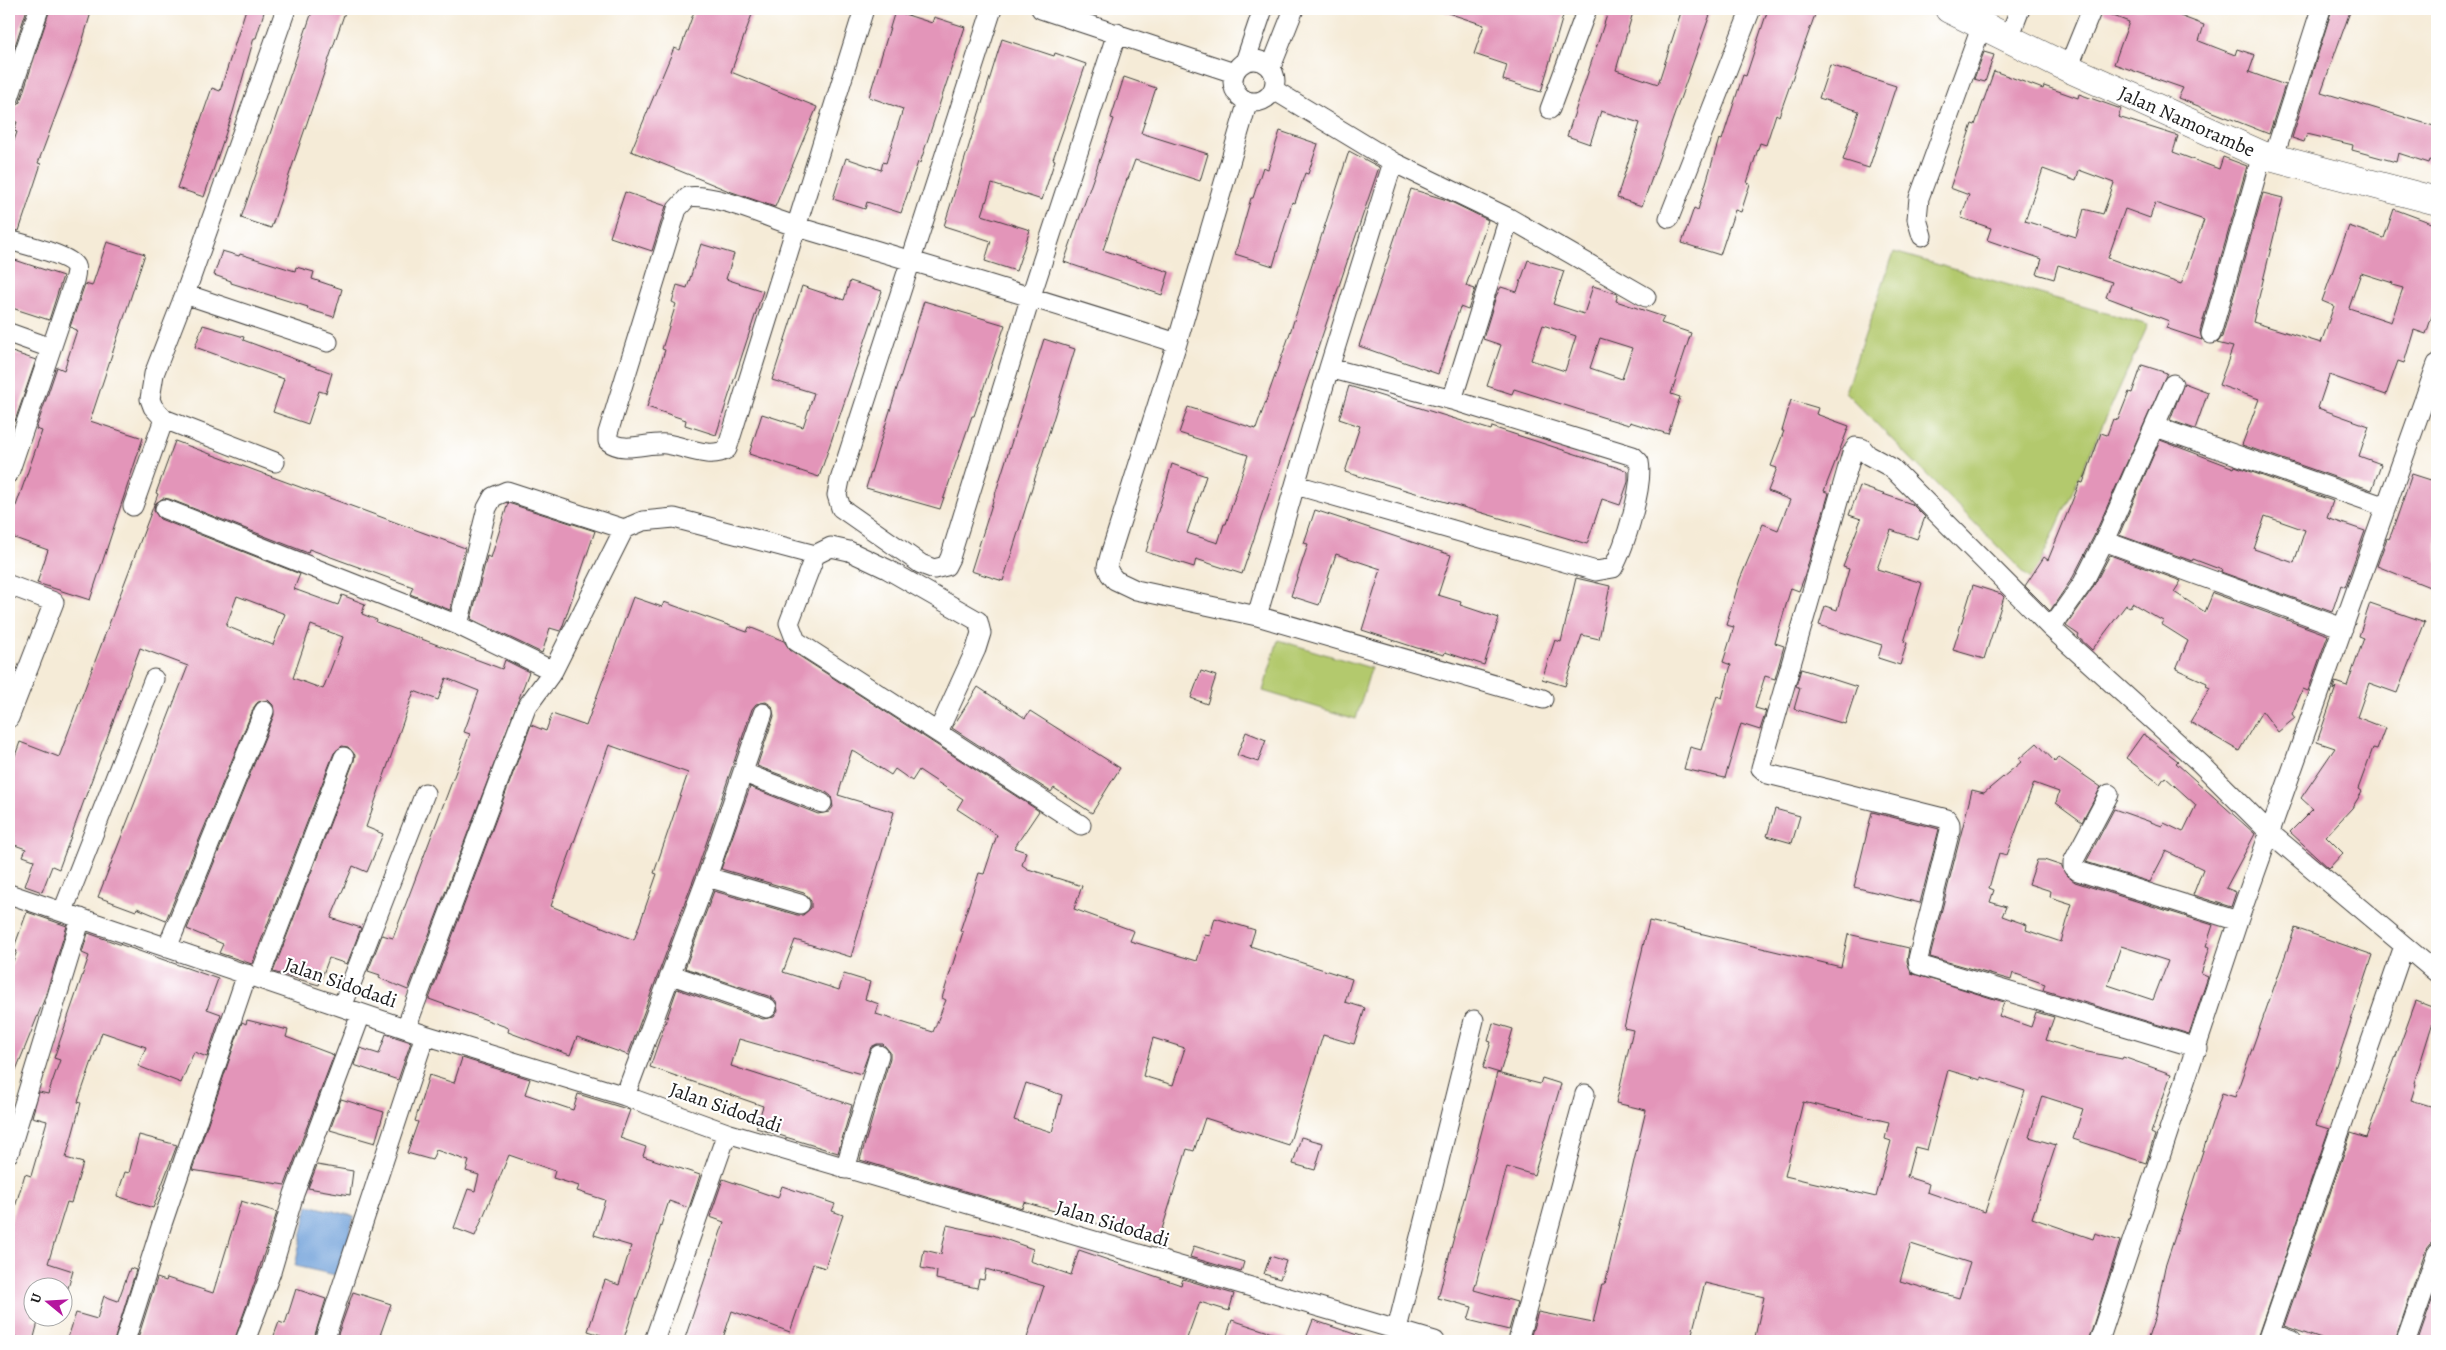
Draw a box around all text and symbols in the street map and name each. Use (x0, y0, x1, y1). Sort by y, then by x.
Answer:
street label: Jalan Namorambe (2114, 79, 2259, 164)
street label: Jalan Sidodadi (281, 951, 401, 1014)
street label: Jalan Sidodadi (666, 1076, 786, 1139)
street label: Jalan Sidodadi (1053, 1193, 1173, 1254)
north arrow (22, 1278, 72, 1328)
text: U (26, 1291, 47, 1305)

